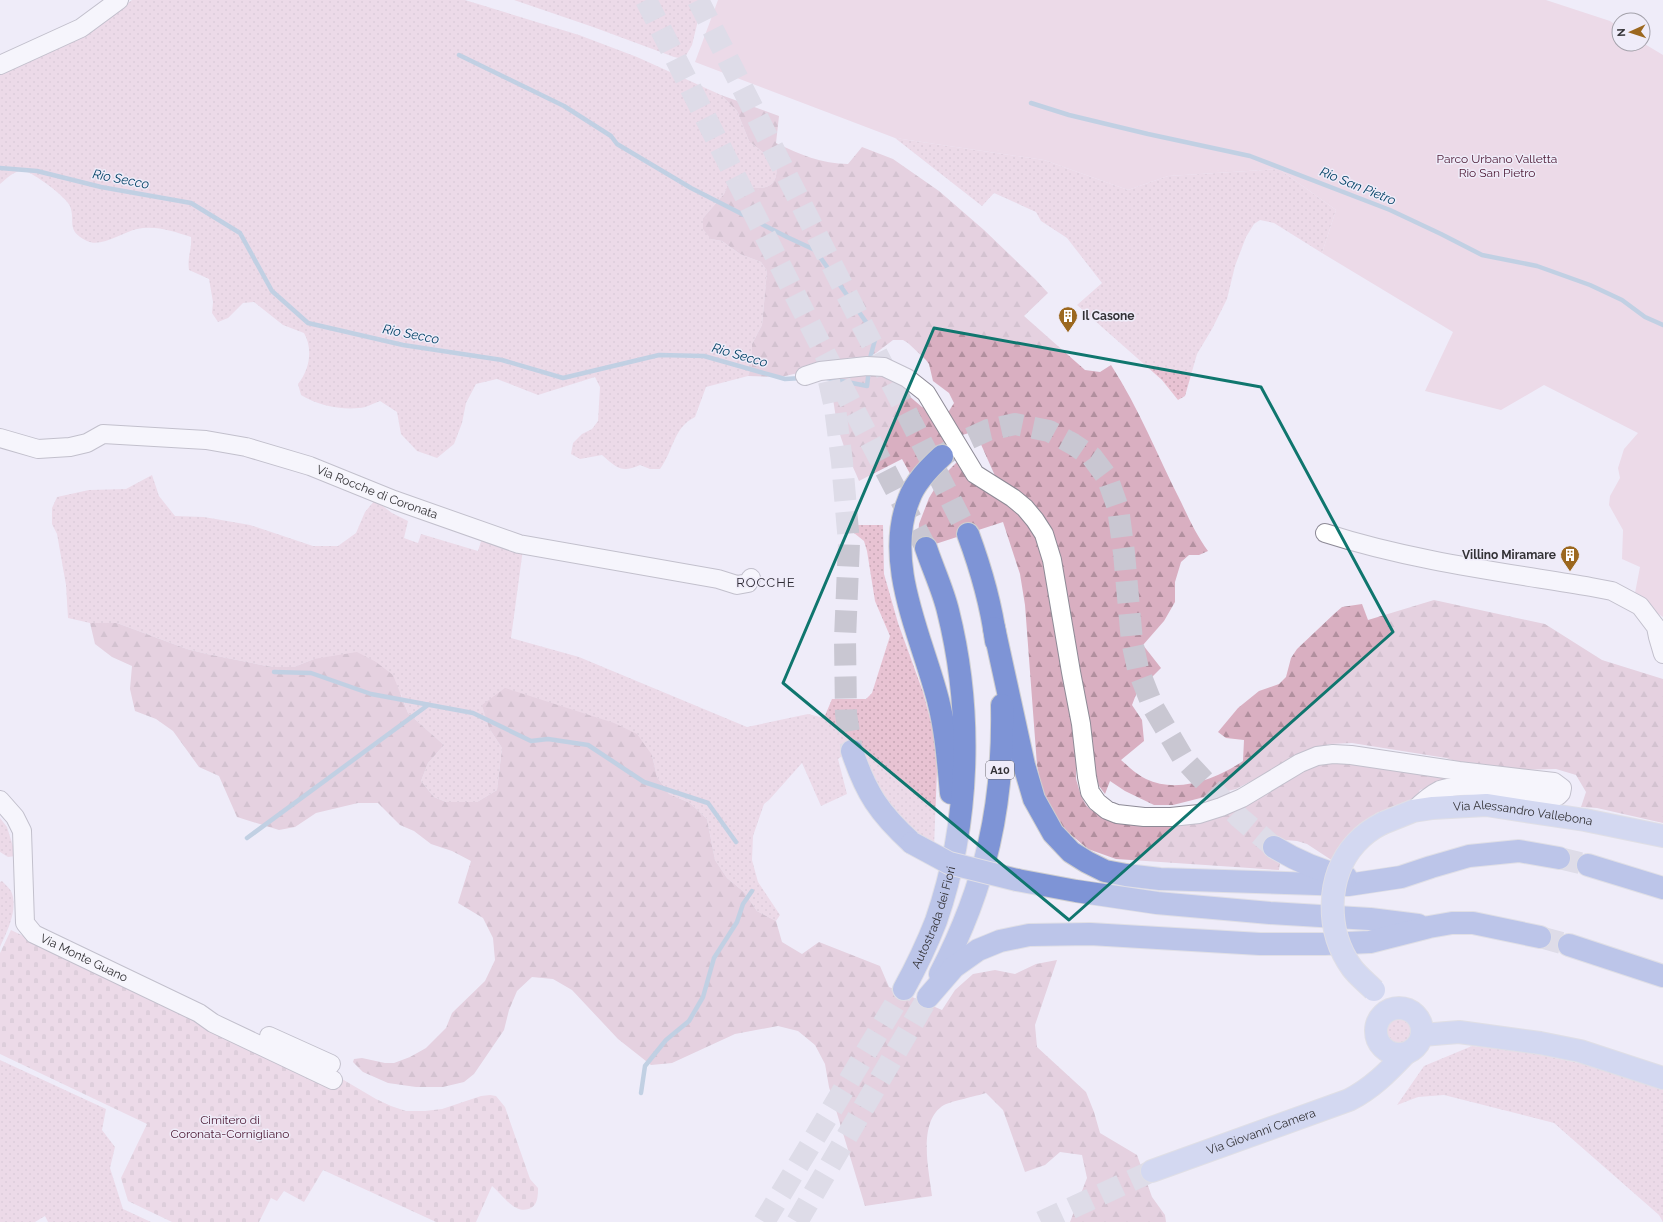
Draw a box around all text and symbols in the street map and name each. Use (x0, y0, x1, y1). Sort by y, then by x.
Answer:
north arrow (1611, 12, 1651, 52)
text: N (1615, 28, 1628, 37)
park label: Parco Urbano Valletta Rio San Pietro (1437, 152, 1557, 180)
water label: Rio San Pietro (1318, 164, 1398, 208)
water label: Rio Secco (91, 166, 151, 192)
building icon: Il Casone (1057, 305, 1079, 333)
place label: Il Casone (1082, 309, 1135, 323)
water label: Rio Secco (381, 321, 441, 347)
water label: Rio Secco (710, 340, 770, 370)
street label: Via Rocche di Coronata (314, 462, 440, 522)
building icon: Villino Miramare (1559, 544, 1581, 572)
place label: Villino Miramare (1462, 548, 1556, 562)
district label: ROCCHE (736, 575, 796, 590)
road number: A10 (986, 761, 1014, 779)
street label: Via Alessandro Vallebona (1453, 798, 1594, 828)
street label: Autostrada dei Fiori (909, 865, 958, 971)
street label: Via Monte Guano (38, 931, 130, 985)
street label: Via Giovanni Camera (1205, 1106, 1317, 1158)
park label: Cimitero di Coronata-Cornigliano (171, 1113, 289, 1141)

